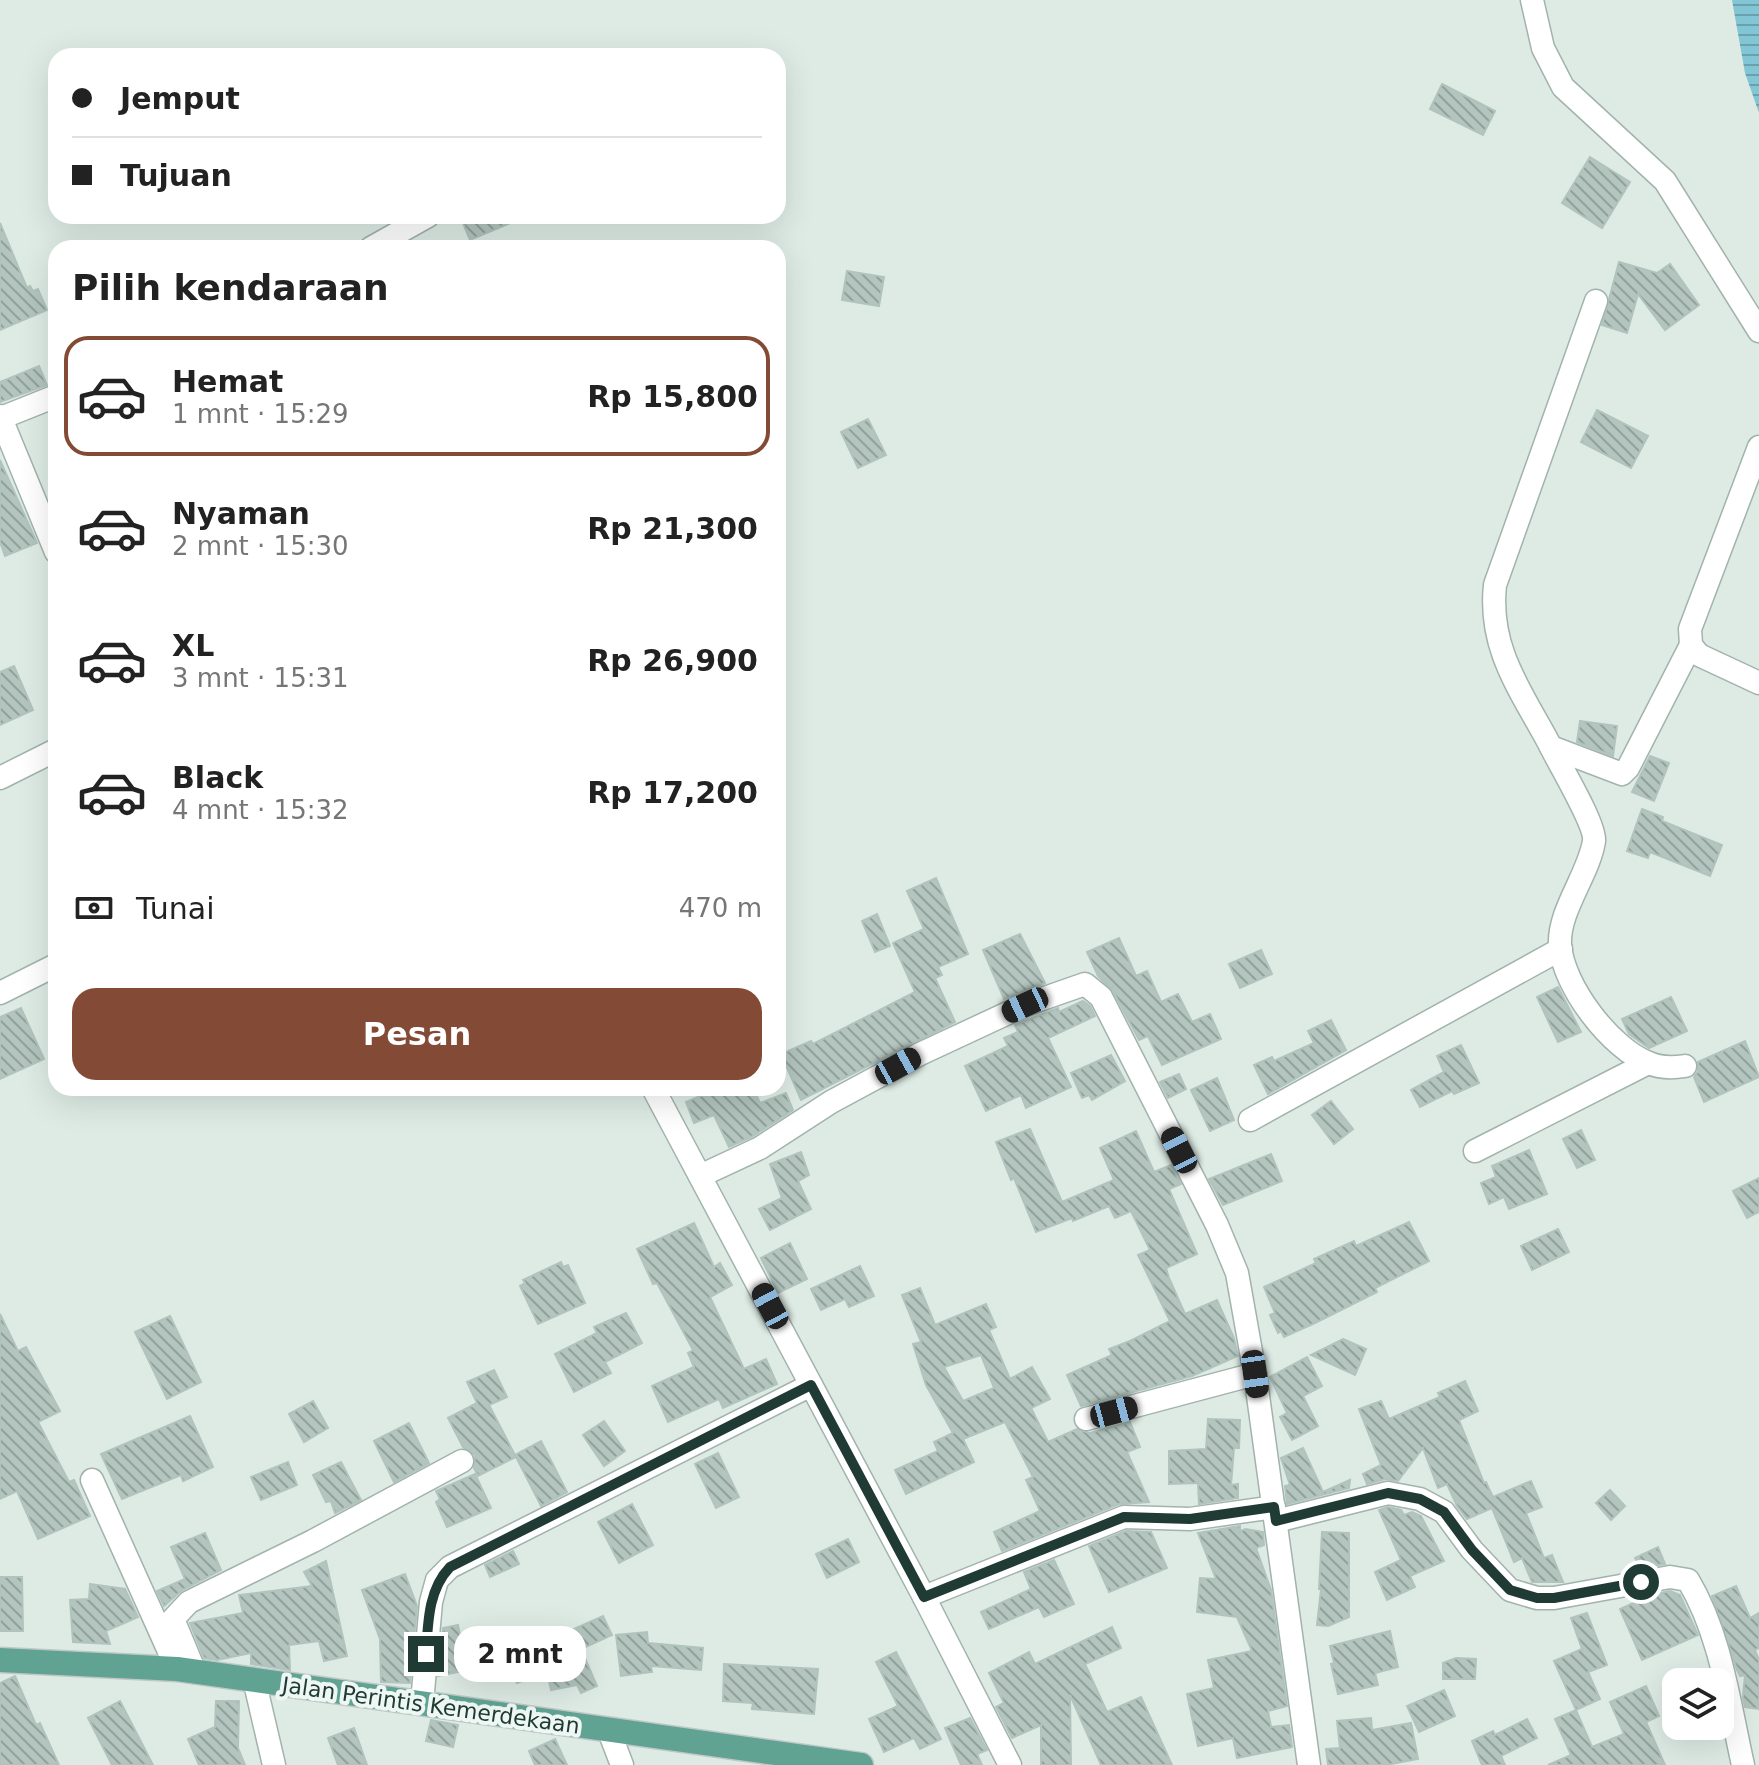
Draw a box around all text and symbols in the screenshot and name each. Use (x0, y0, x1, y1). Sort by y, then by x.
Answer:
text: Jemput (120, 81, 240, 116)
text: Tujuan (120, 158, 232, 193)
text: Pilih kendaraan (72, 267, 389, 308)
icon: car (76, 360, 148, 432)
text: Hemat (172, 364, 283, 399)
text: Rp 15,800 (587, 379, 758, 414)
text: 1 mnt · 15:29 (172, 399, 349, 429)
icon: car (76, 492, 148, 564)
text: Nyaman (172, 496, 310, 531)
text: Rp 21,300 (587, 511, 758, 546)
text: 2 mnt · 15:30 (172, 531, 349, 561)
icon: car (76, 624, 148, 696)
text: XL (172, 628, 214, 663)
text: Rp 26,900 (587, 643, 758, 678)
text: 3 mnt · 15:31 (172, 663, 349, 693)
icon: car (76, 756, 148, 828)
text: Black (172, 760, 263, 795)
text: Rp 17,200 (587, 775, 758, 810)
text: 4 mnt · 15:32 (172, 795, 349, 825)
icon: cash (72, 886, 116, 930)
text: Tunai (136, 891, 215, 926)
text: 470 m (679, 893, 762, 923)
car (998, 984, 1052, 1026)
button: Pesan (72, 988, 762, 1080)
car (871, 1044, 925, 1088)
car (1157, 1123, 1201, 1177)
car (748, 1279, 792, 1333)
car (1240, 1349, 1270, 1399)
car (1088, 1394, 1140, 1430)
route start (1623, 1564, 1659, 1600)
callout: 2 mnt (454, 1626, 586, 1682)
route end (408, 1636, 444, 1672)
text: 2 mnt (477, 1639, 563, 1669)
map controls (1662, 1668, 1734, 1740)
button: layers (1662, 1668, 1734, 1740)
street label: Jalan Perintis Kemerdekaan (279, 1672, 581, 1739)

